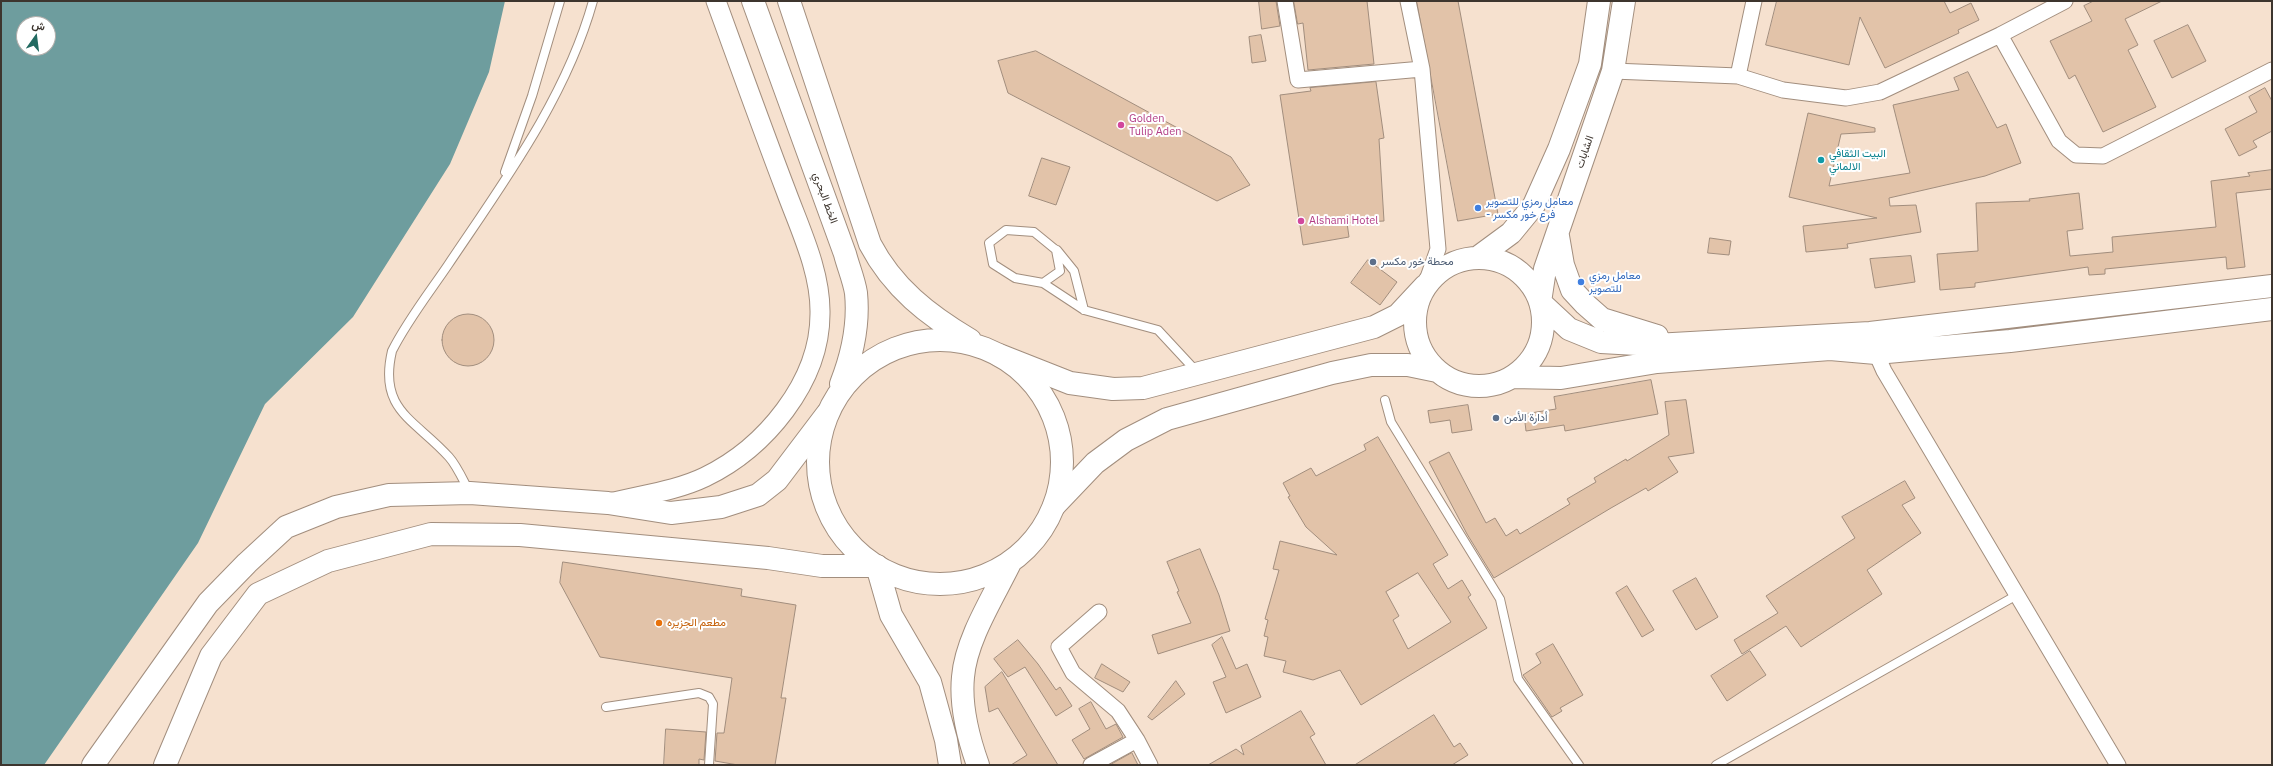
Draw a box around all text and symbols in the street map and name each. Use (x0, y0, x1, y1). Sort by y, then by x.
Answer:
north arrow (16, 16, 56, 56)
text: ش (31, 17, 47, 34)
place label: Golden Tulip Aden (1129, 112, 1181, 138)
marker: Golden Tulip Aden (1116, 120, 1126, 130)
street label: الشابات (1573, 134, 1597, 170)
place label: البيت الثقافي الالماني (1829, 147, 1886, 173)
marker: البيت الثقافي الالماني (1816, 155, 1826, 165)
street label: الخط البحري (810, 171, 840, 225)
place label: معامل رمزي للتصوير - فرع خور مكسر (1486, 195, 1573, 221)
marker: معامل رمزي للتصوير - فرع خور مكسر (1473, 203, 1483, 213)
place label: Alshami Hotel (1309, 214, 1378, 228)
marker: Alshami Hotel (1296, 216, 1306, 226)
place label: محطة خور مكسر (1381, 255, 1454, 269)
marker: محطة خور مكسر (1368, 257, 1378, 267)
place label: معامل رمزي للتصوير (1589, 269, 1641, 295)
marker: معامل رمزي للتصوير (1576, 277, 1586, 287)
place label: أدارة الأمن (1504, 411, 1548, 425)
marker: أدارة الأمن (1491, 413, 1501, 423)
place label: مطعم الجزيره (667, 616, 726, 630)
marker: مطعم الجزيره (654, 618, 664, 628)

